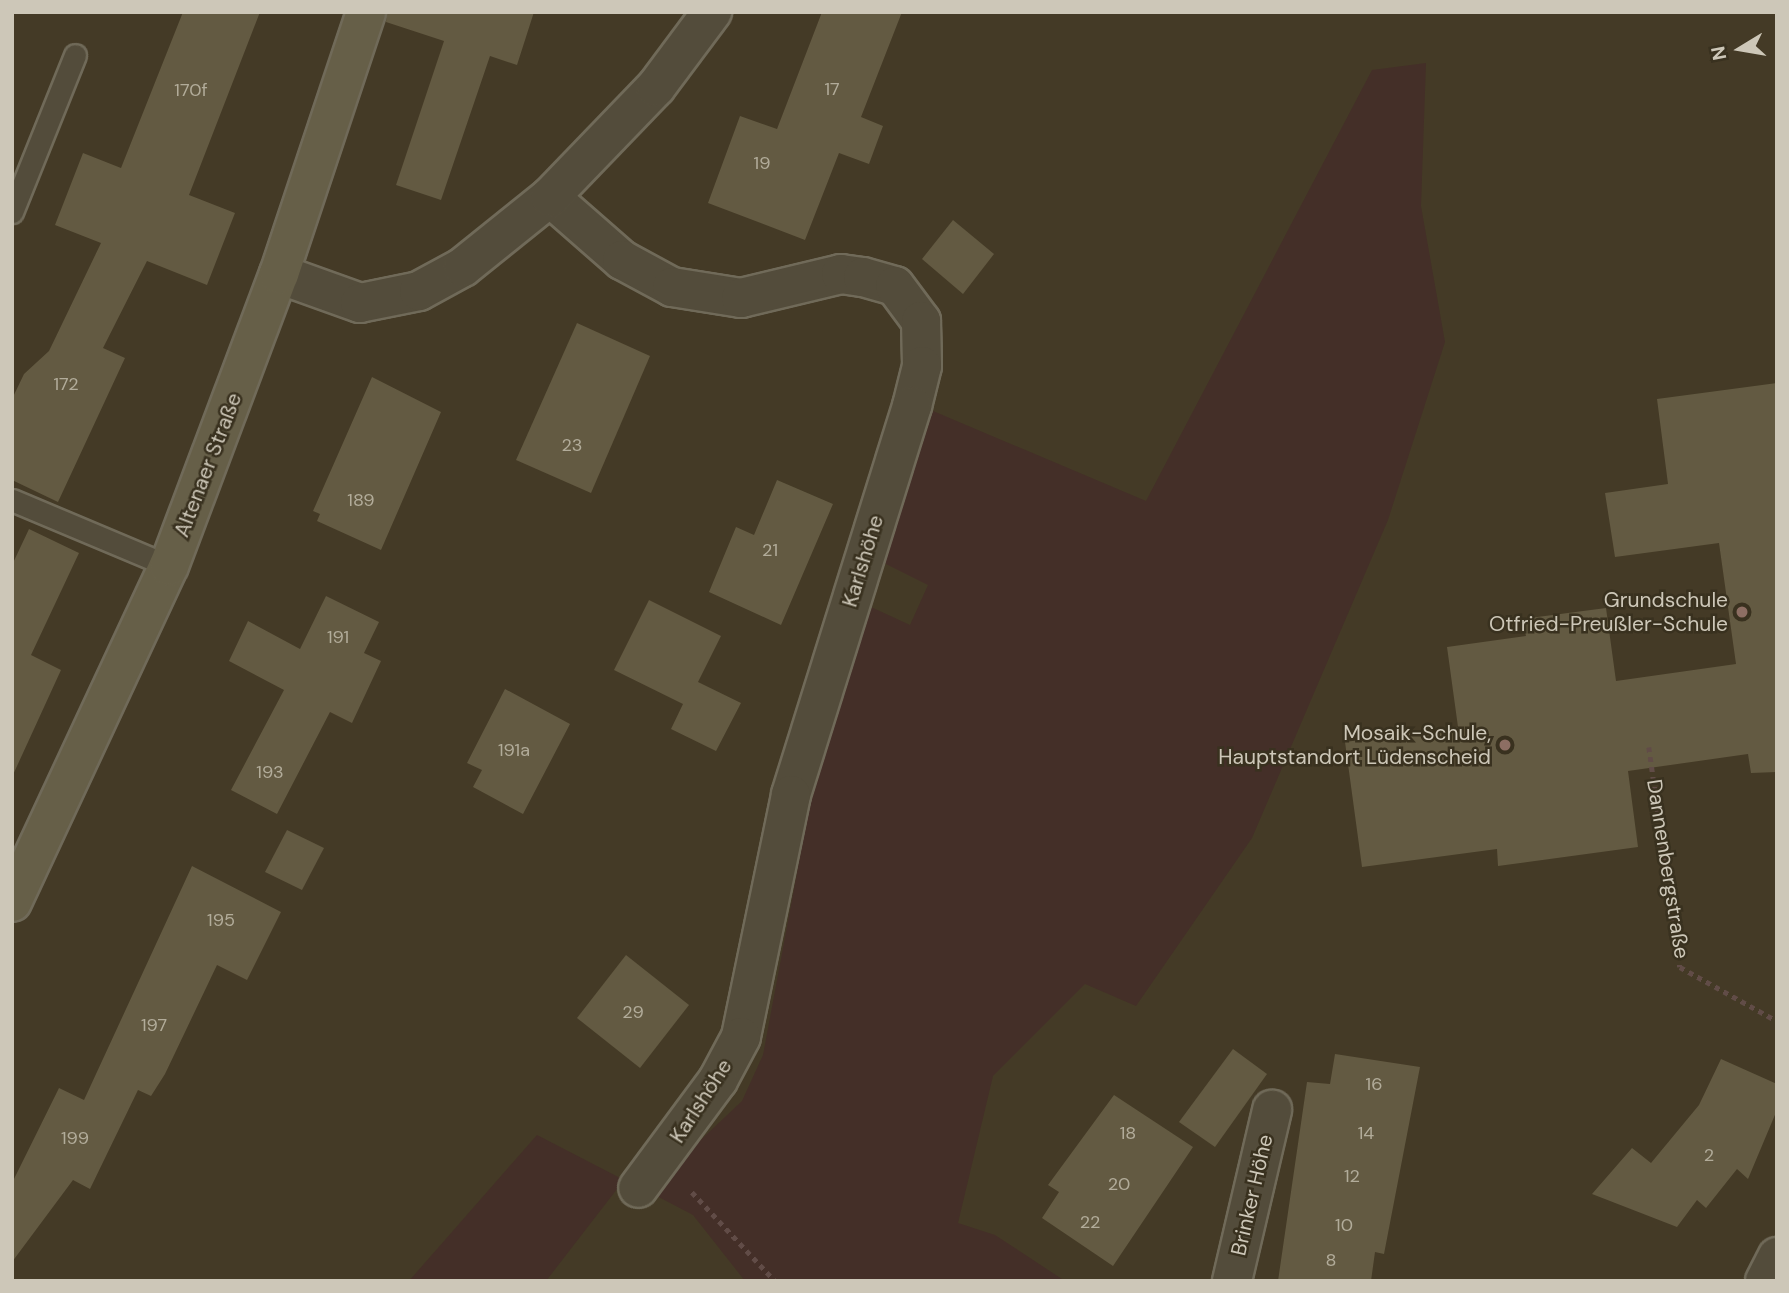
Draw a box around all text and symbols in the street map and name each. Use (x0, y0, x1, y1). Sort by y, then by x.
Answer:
north arrow (1705, 14, 1775, 84)
text: N (1705, 44, 1732, 62)
house number: 17 (824, 78, 840, 100)
house number: 170f (174, 79, 208, 101)
house number: 19 (754, 152, 770, 174)
house number: 172 (53, 373, 79, 395)
street label: Altenaer Straße (169, 389, 247, 541)
house number: 23 (561, 434, 583, 456)
house number: 189 (347, 489, 375, 511)
street label: Karlshöhe (837, 512, 889, 610)
house number: 21 (762, 539, 778, 561)
place label: Grundschule Otfried-Preußler-Schule (1489, 587, 1728, 637)
marker: Grundschule Otfried-Preußler-Schule (1734, 604, 1750, 620)
house number: 191 (327, 626, 349, 648)
place label: Mosaik-Schule, Hauptstandort Lüdenscheid (1218, 720, 1491, 770)
marker: Mosaik-Schule, Hauptstandort Lüdenscheid (1497, 737, 1513, 753)
house number: 191a (498, 739, 530, 761)
house number: 193 (256, 761, 284, 783)
street label: Dannenbergstraße (1641, 777, 1695, 961)
house number: 195 (207, 909, 235, 931)
house number: 29 (622, 1001, 644, 1023)
house number: 197 (141, 1014, 167, 1036)
street label: Karlshöhe (665, 1054, 737, 1148)
house number: 16 (1366, 1073, 1382, 1095)
house number: 18 (1120, 1122, 1136, 1144)
house number: 14 (1358, 1122, 1374, 1144)
house number: 199 (61, 1127, 89, 1149)
street label: Brinker Höhe (1226, 1132, 1278, 1258)
house number: 2 (1704, 1144, 1714, 1166)
house number: 12 (1344, 1165, 1360, 1187)
house number: 20 (1108, 1173, 1130, 1195)
house number: 22 (1080, 1211, 1100, 1233)
house number: 10 (1335, 1214, 1353, 1236)
house number: 8 (1326, 1249, 1336, 1271)

